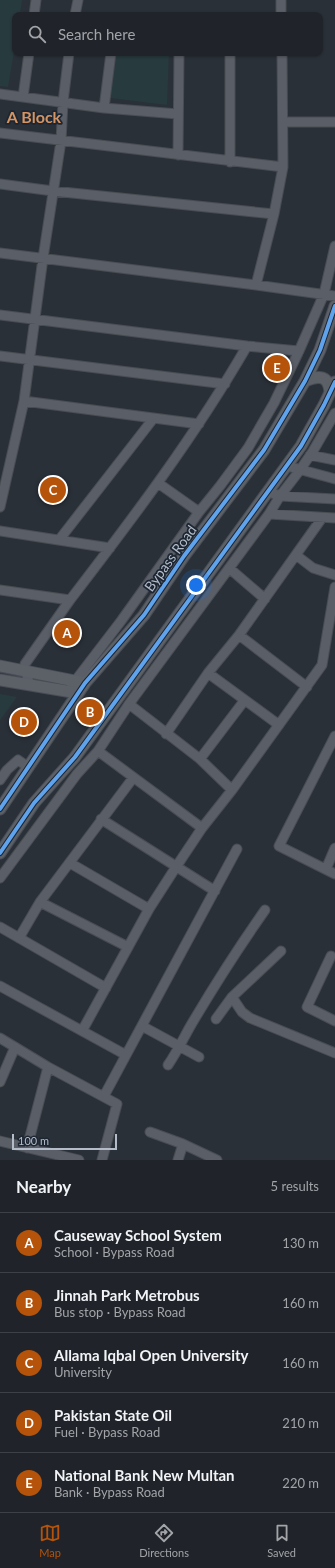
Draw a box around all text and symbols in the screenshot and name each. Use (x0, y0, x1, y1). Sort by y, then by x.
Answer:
search box (12, 12, 323, 56)
icon: search (26, 23, 48, 45)
text: Search here (58, 25, 135, 43)
district label: A Block (6, 107, 62, 126)
pin: E (264, 353, 290, 383)
pin: C (40, 475, 66, 505)
street label: Bypass Road (140, 522, 200, 594)
your location (186, 575, 206, 595)
pin: A (54, 618, 80, 648)
pin: B (77, 697, 103, 727)
pin: D (11, 707, 37, 737)
scale bar (12, 1132, 117, 1151)
text: 100 m (18, 1134, 49, 1147)
text: Nearby (16, 1176, 71, 1197)
text: 5 results (271, 1178, 319, 1194)
text: Causeway School System (54, 1226, 222, 1244)
text: A (24, 1235, 34, 1251)
text: 130 m (282, 1235, 319, 1251)
text: School · Bypass Road (54, 1244, 174, 1260)
text: Jinnah Park Metrobus (54, 1286, 200, 1304)
text: B (25, 1295, 33, 1311)
text: 160 m (282, 1295, 319, 1311)
text: Bus stop · Bypass Road (54, 1304, 186, 1320)
text: Allama Iqbal Open University (54, 1346, 248, 1364)
text: C (25, 1355, 33, 1371)
text: 160 m (282, 1355, 319, 1371)
text: University (54, 1364, 112, 1380)
text: Pakistan State Oil (54, 1406, 172, 1424)
text: D (24, 1415, 34, 1431)
text: 210 m (282, 1415, 319, 1431)
text: Fuel · Bypass Road (54, 1424, 160, 1440)
text: National Bank New Multan (54, 1466, 235, 1484)
text: E (25, 1475, 33, 1491)
text: 220 m (282, 1475, 319, 1491)
text: Bank · Bypass Road (54, 1484, 165, 1500)
tab: Map (39, 1522, 61, 1559)
tab: Directions (139, 1522, 189, 1559)
tab: Saved (267, 1522, 296, 1559)

